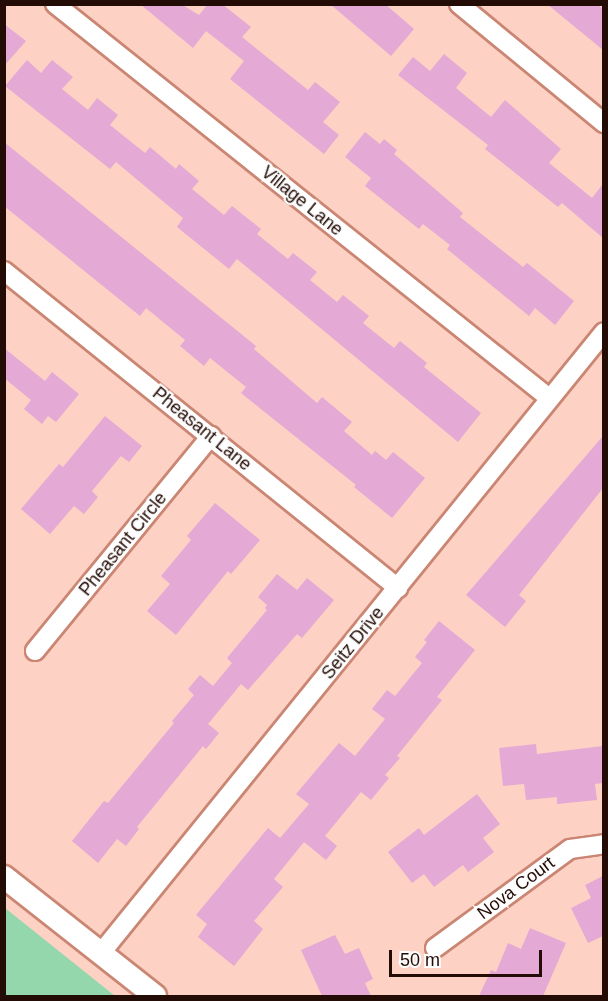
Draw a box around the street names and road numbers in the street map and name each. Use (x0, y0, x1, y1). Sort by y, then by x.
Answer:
street label: Village Lane (257, 162, 347, 240)
street label: Pheasant Lane (148, 383, 256, 475)
street label: Pheasant Circle (75, 488, 171, 600)
street label: Seitz Drive (317, 602, 389, 684)
street label: Nova Court (473, 852, 559, 924)

